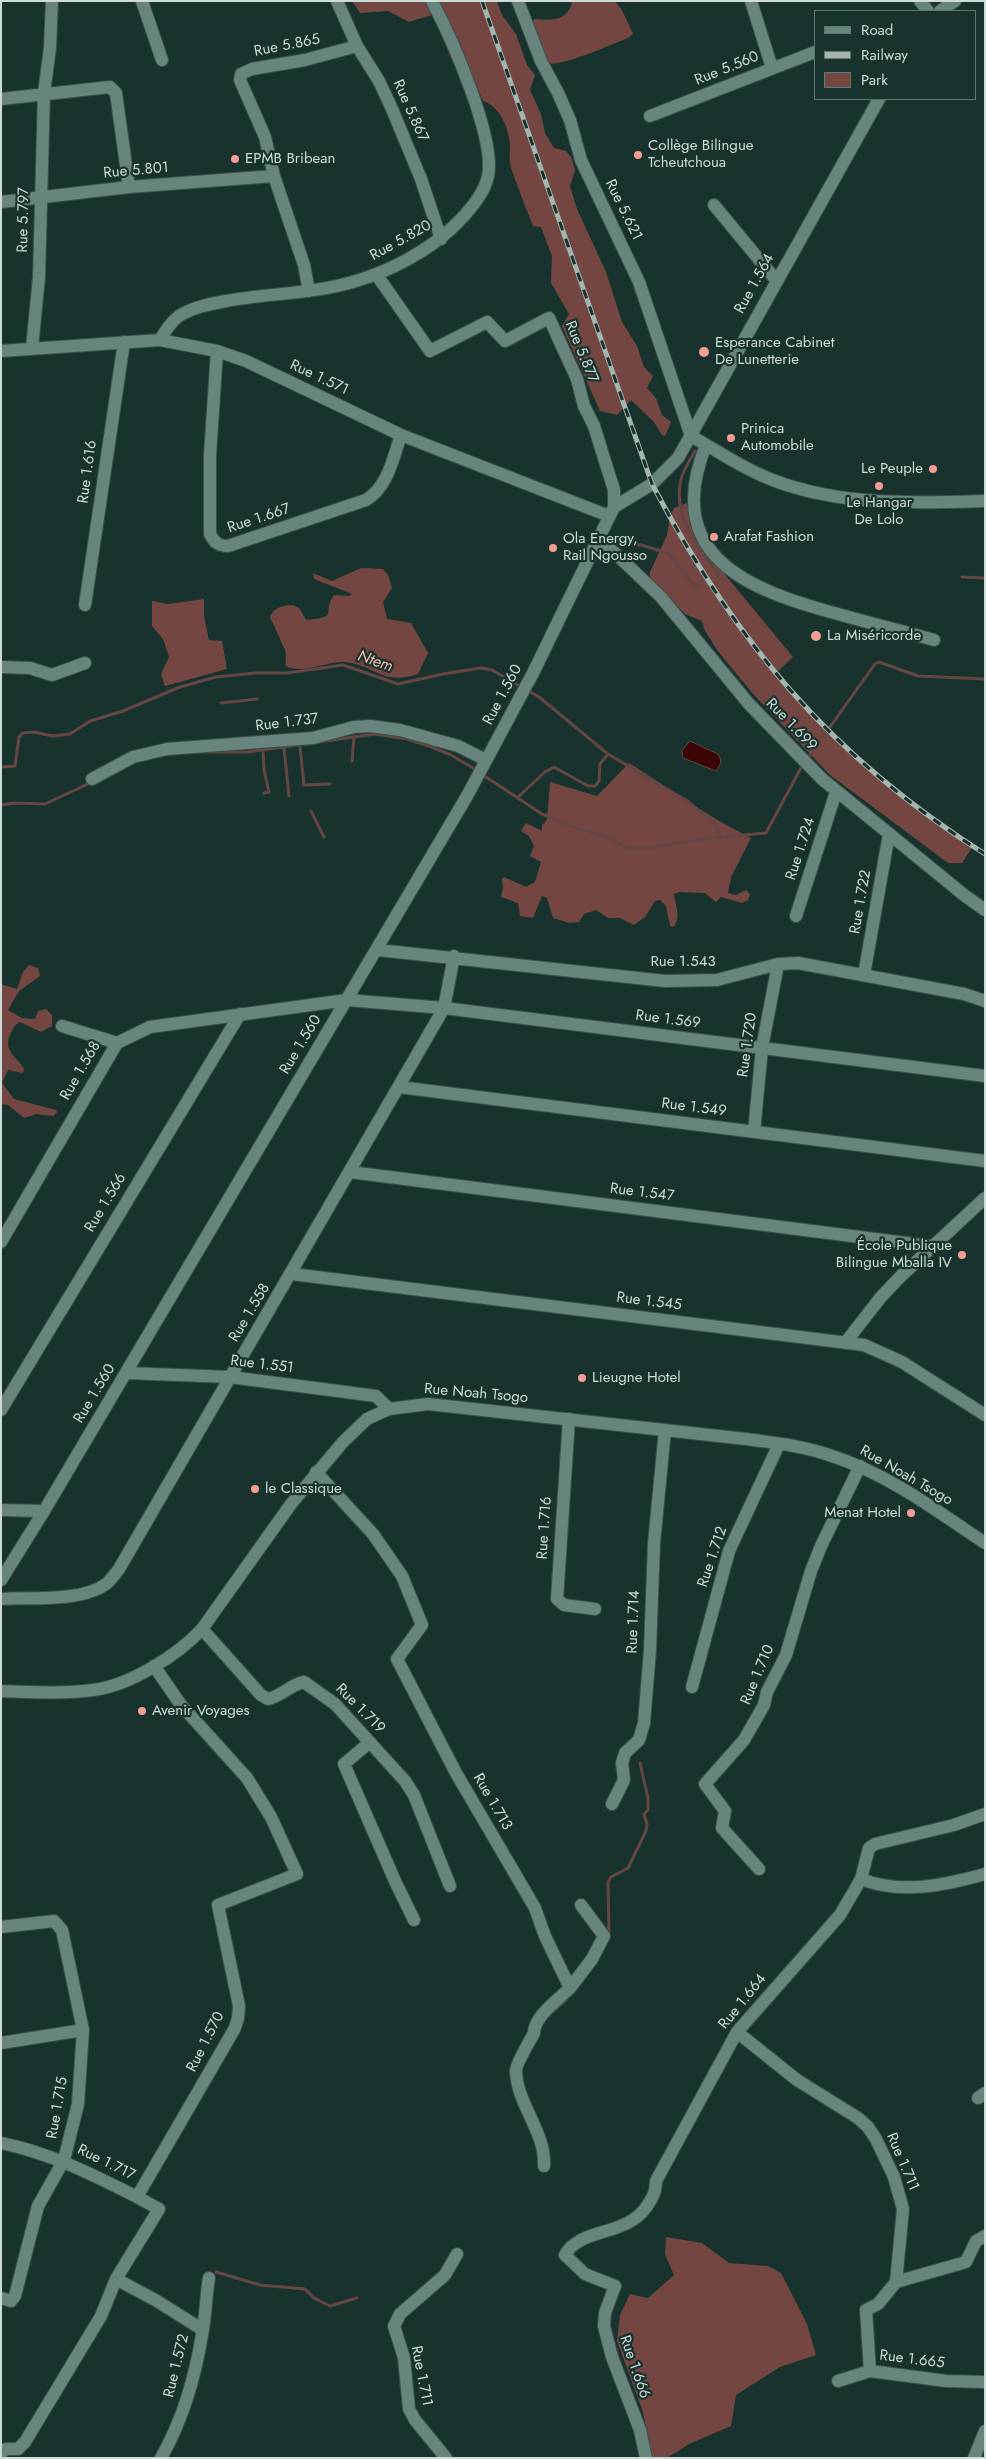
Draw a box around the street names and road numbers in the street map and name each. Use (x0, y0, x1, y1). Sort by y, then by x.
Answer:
street label: Rue 5.865 (253, 31, 321, 61)
street label: Rue 5.560 (692, 48, 762, 90)
street label: Rue 5.867 (388, 77, 432, 145)
street label: Rue 5.801 (103, 159, 169, 183)
street label: Rue 5.621 (601, 177, 645, 243)
street label: Rue 5.797 (14, 187, 34, 253)
street label: Rue 5.820 (367, 217, 435, 265)
street label: Rue 1.564 (731, 251, 779, 317)
street label: Rue 5.877 (560, 318, 602, 386)
street label: Rue 1.571 (287, 357, 351, 399)
street label: Rue 1.616 (75, 439, 101, 505)
street label: Rue 1.667 (225, 500, 293, 538)
street label: Rue 1.560 (480, 662, 526, 728)
street label: Rue 1.699 (762, 695, 820, 755)
street label: Rue 1.737 (254, 710, 320, 736)
street label: Rue 1.724 (782, 815, 820, 883)
street label: Rue 1.722 (847, 869, 875, 935)
street label: Rue 1.543 (650, 953, 716, 971)
street label: Rue 1.569 (634, 1007, 702, 1033)
street label: Rue 1.720 (735, 1011, 761, 1079)
street label: Rue 1.560 (276, 1012, 326, 1078)
street label: Rue 1.568 (57, 1038, 105, 1104)
street label: Rue 1.549 (660, 1095, 728, 1121)
street label: Rue 1.566 (81, 1170, 131, 1236)
street label: Rue 1.547 (609, 1180, 675, 1206)
street label: Rue 1.558 (226, 1281, 274, 1345)
street label: Rue 1.545 (615, 1289, 683, 1315)
street label: Rue 1.551 (229, 1352, 295, 1378)
street label: Rue 1.560 (70, 1361, 120, 1427)
street label: Rue Noah Tsogo (423, 1380, 529, 1408)
street label: Rue Noah Tsogo (856, 1442, 956, 1510)
street label: Rue 1.716 (534, 1496, 556, 1560)
street label: Rue 1.712 (694, 1524, 732, 1590)
street label: Rue 1.714 (624, 1590, 644, 1654)
street label: Rue 1.710 (737, 1642, 779, 1708)
street label: Rue 1.719 (331, 1680, 389, 1738)
street label: Rue 1.713 (469, 1770, 515, 1834)
street label: Rue 1.664 (715, 1971, 771, 2033)
street label: Rue 1.570 (183, 2009, 229, 2075)
street label: Rue 1.715 (44, 2075, 72, 2141)
street label: Rue 1.711 (882, 2130, 922, 2194)
street label: Rue 1.717 (74, 2141, 138, 2185)
street label: Rue 1.572 (160, 2332, 194, 2400)
street label: Rue 1.666 (615, 2333, 653, 2401)
street label: Rue 1.711 (406, 2344, 436, 2408)
street label: Rue 1.665 (878, 2347, 946, 2373)

